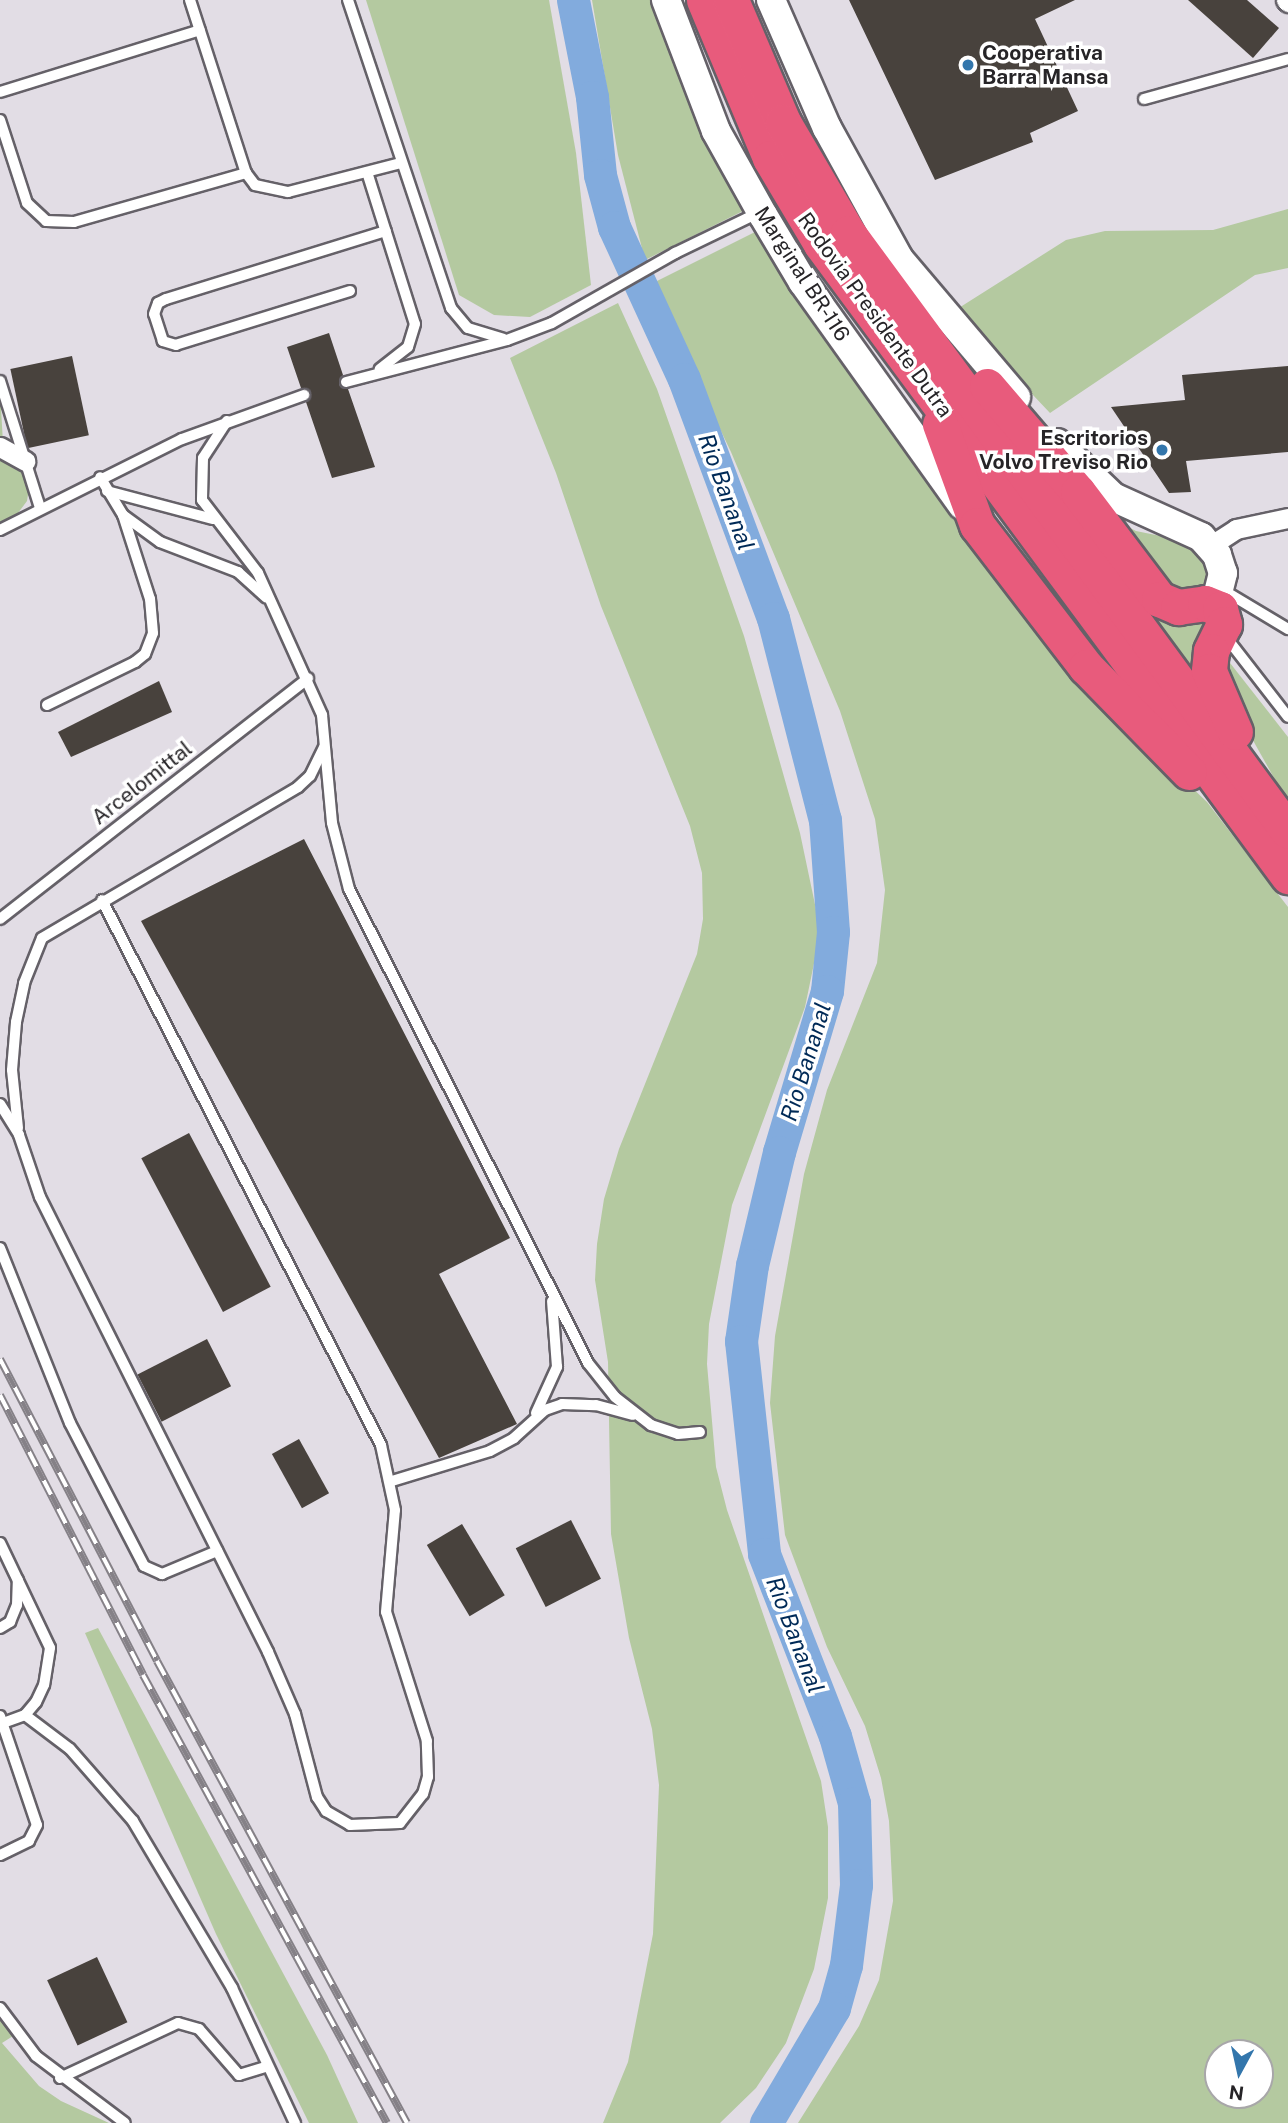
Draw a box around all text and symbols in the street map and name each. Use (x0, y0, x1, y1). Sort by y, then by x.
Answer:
place label: Cooperativa Barra Mansa (982, 40, 1108, 90)
marker: Cooperativa Barra Mansa (960, 57, 976, 73)
street label: Marginal BR-116 (749, 202, 855, 346)
street label: Rodovia Presidente Dutra (792, 208, 958, 422)
place label: Escritorios Volvo Treviso Rio (979, 425, 1148, 475)
water label: Rio Bananal (692, 430, 760, 554)
marker: Escritorios Volvo Treviso Rio (1154, 442, 1170, 458)
street label: Arcelomittal (87, 736, 197, 830)
water label: Rio Bananal (775, 999, 837, 1125)
water label: Rio Bananal (760, 1573, 830, 1697)
north arrow (1204, 2039, 1274, 2109)
text: N (1227, 2081, 1245, 2105)

